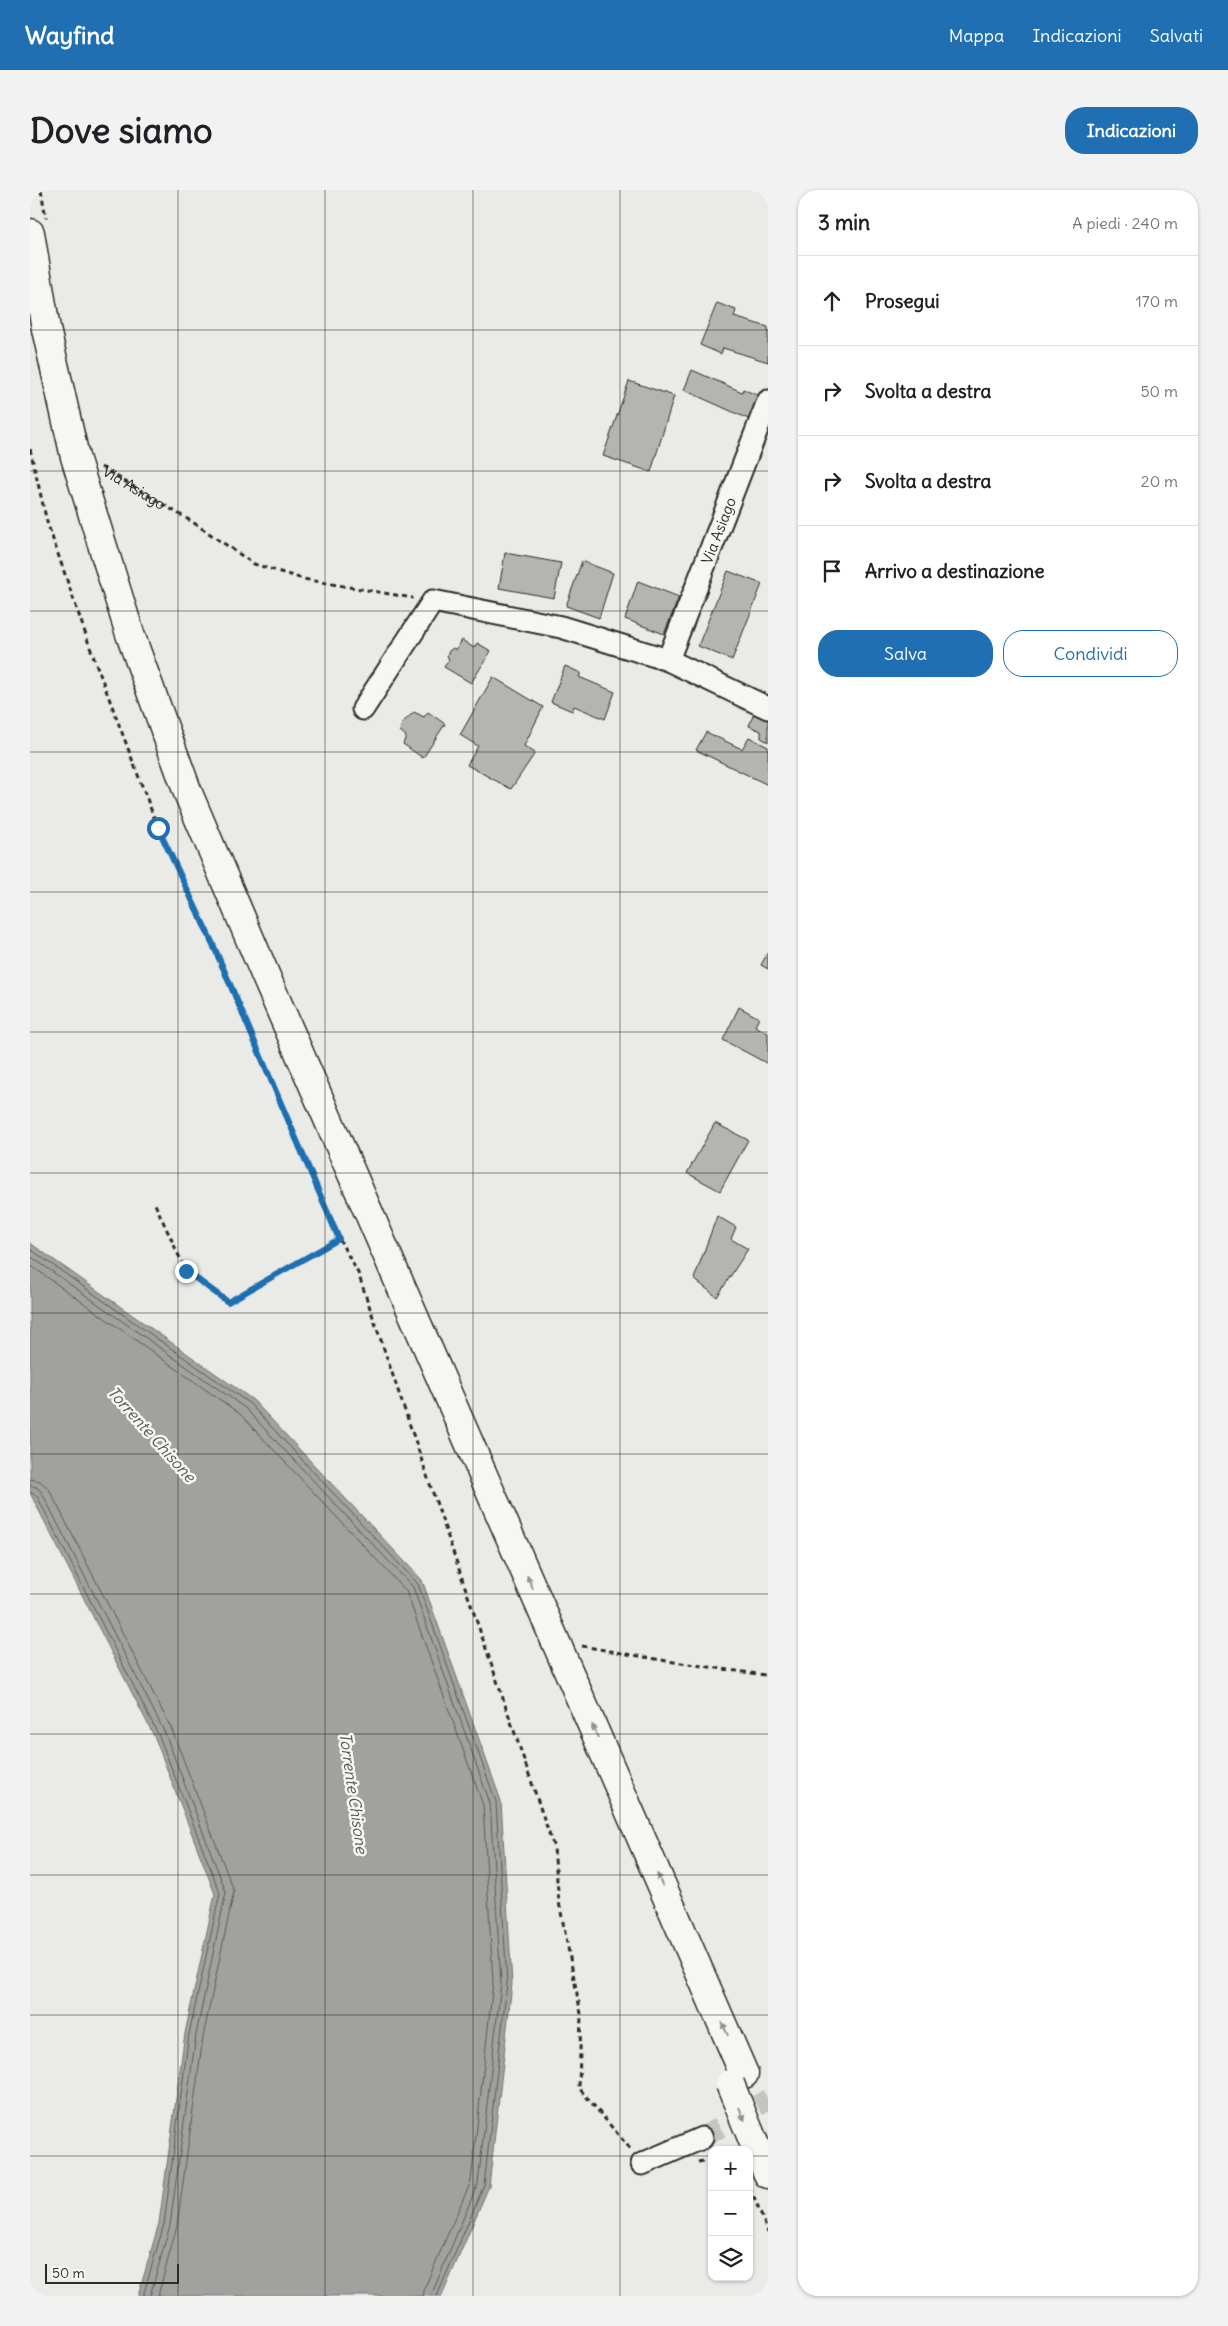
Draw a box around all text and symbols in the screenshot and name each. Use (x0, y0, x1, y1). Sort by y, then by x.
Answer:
text: Wayfind (25, 20, 114, 50)
text: Mappa (949, 24, 1004, 47)
text: Indicazioni (1032, 24, 1122, 47)
text: Salvati (1150, 24, 1203, 47)
button: Indicazioni (1065, 107, 1198, 154)
text: Dove siamo (30, 108, 213, 152)
text: 3 min (818, 209, 870, 236)
text: A piedi · 240 m (1072, 213, 1178, 233)
icon: ahead (818, 287, 846, 315)
text: Prosegui (865, 289, 940, 313)
text: 170 m (1135, 291, 1178, 311)
icon: right (818, 377, 846, 405)
text: Svolta a destra (865, 379, 991, 403)
text: 50 m (1140, 381, 1178, 401)
street label: Via Asiago (99, 461, 169, 513)
icon: right (818, 467, 846, 495)
text: Svolta a destra (865, 469, 991, 493)
text: 20 m (1141, 471, 1178, 491)
street label: Via Asiago (697, 494, 740, 566)
icon: arrive (818, 557, 846, 585)
text: Arrivo a destinazione (865, 559, 1044, 583)
button: Salva (818, 630, 993, 677)
button: Condividi (1003, 630, 1178, 677)
route start (147, 817, 170, 840)
route end (175, 1260, 198, 1283)
water label: Torrente Chisone (104, 1382, 201, 1487)
one-way arrow (525, 1575, 533, 1589)
one-way arrow (590, 1724, 598, 1738)
water label: Torrente Chisone (336, 1731, 373, 1856)
one-way arrow (655, 1873, 663, 1887)
one-way arrow (720, 2022, 728, 2036)
one-way arrow (739, 2106, 746, 2121)
map controls (708, 2146, 753, 2281)
button: + (708, 2146, 753, 2191)
button: − (708, 2191, 753, 2236)
button: layers (708, 2236, 753, 2281)
scale bar (45, 2261, 179, 2284)
text: 50 m (52, 2264, 85, 2282)

